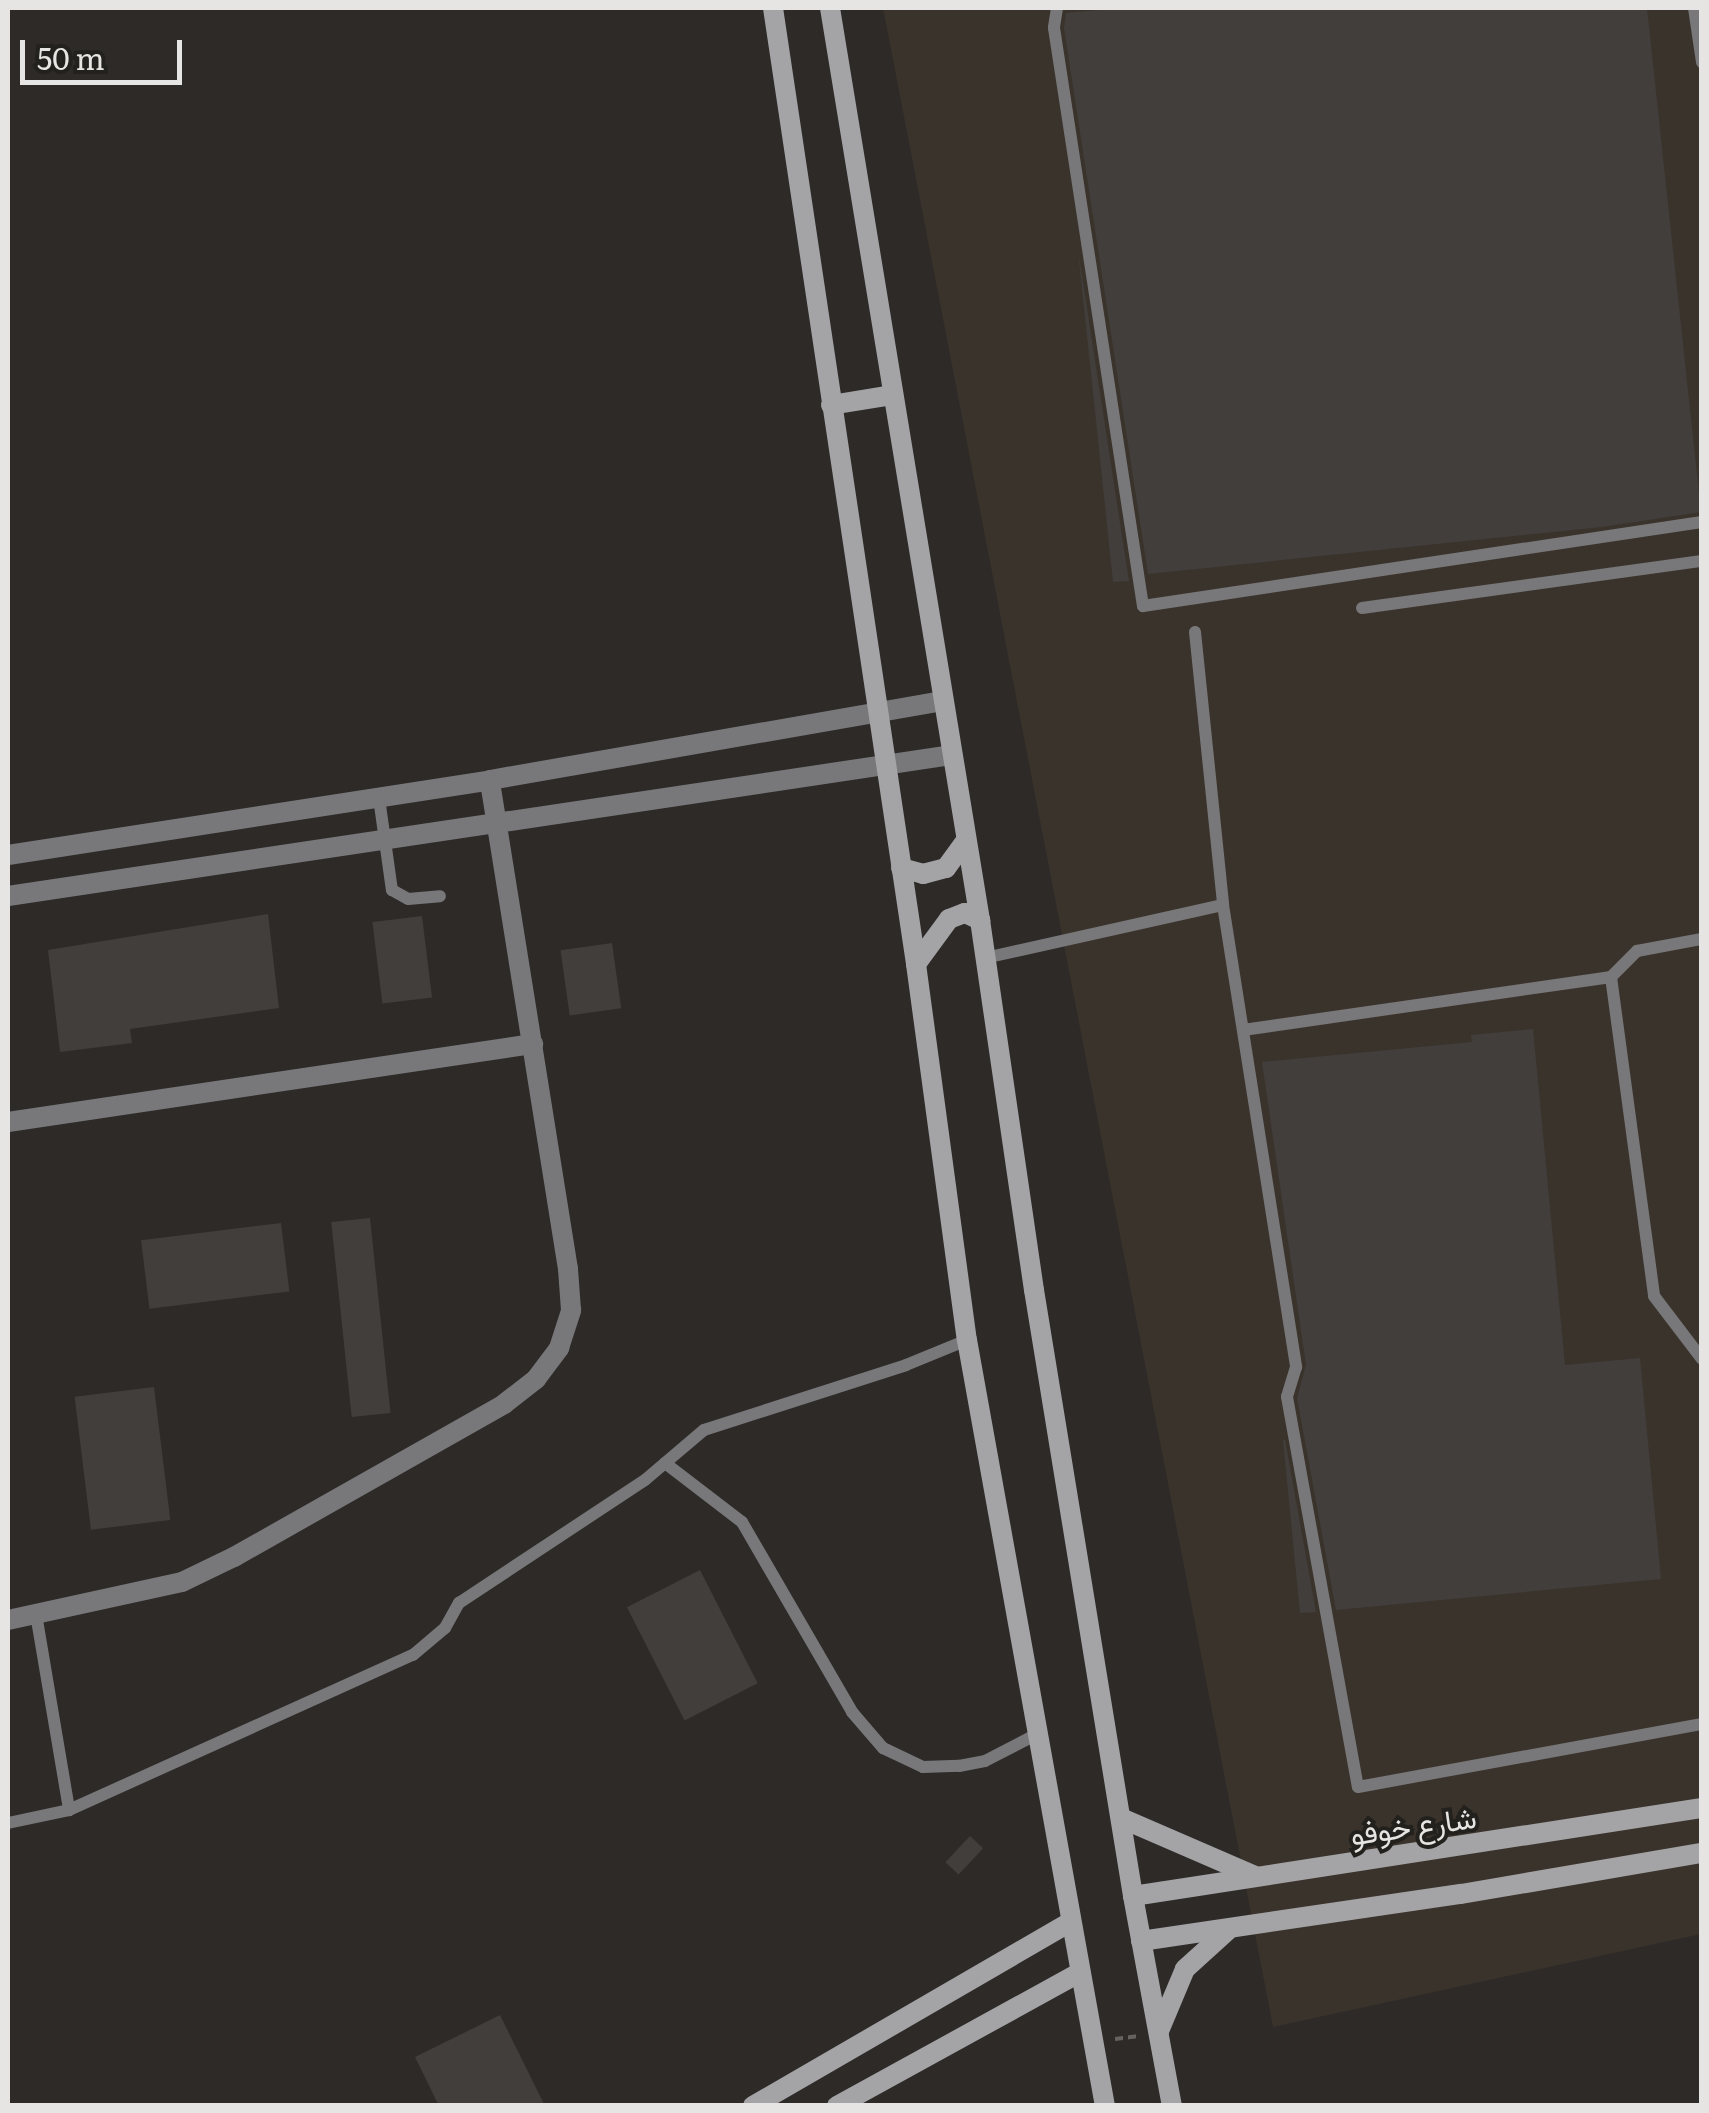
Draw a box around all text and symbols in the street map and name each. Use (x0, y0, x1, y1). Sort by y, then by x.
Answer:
scale bar (25, 20, 188, 82)
text: 50 m (37, 35, 105, 79)
street label: شارع خوفو (1348, 1797, 1478, 1851)

